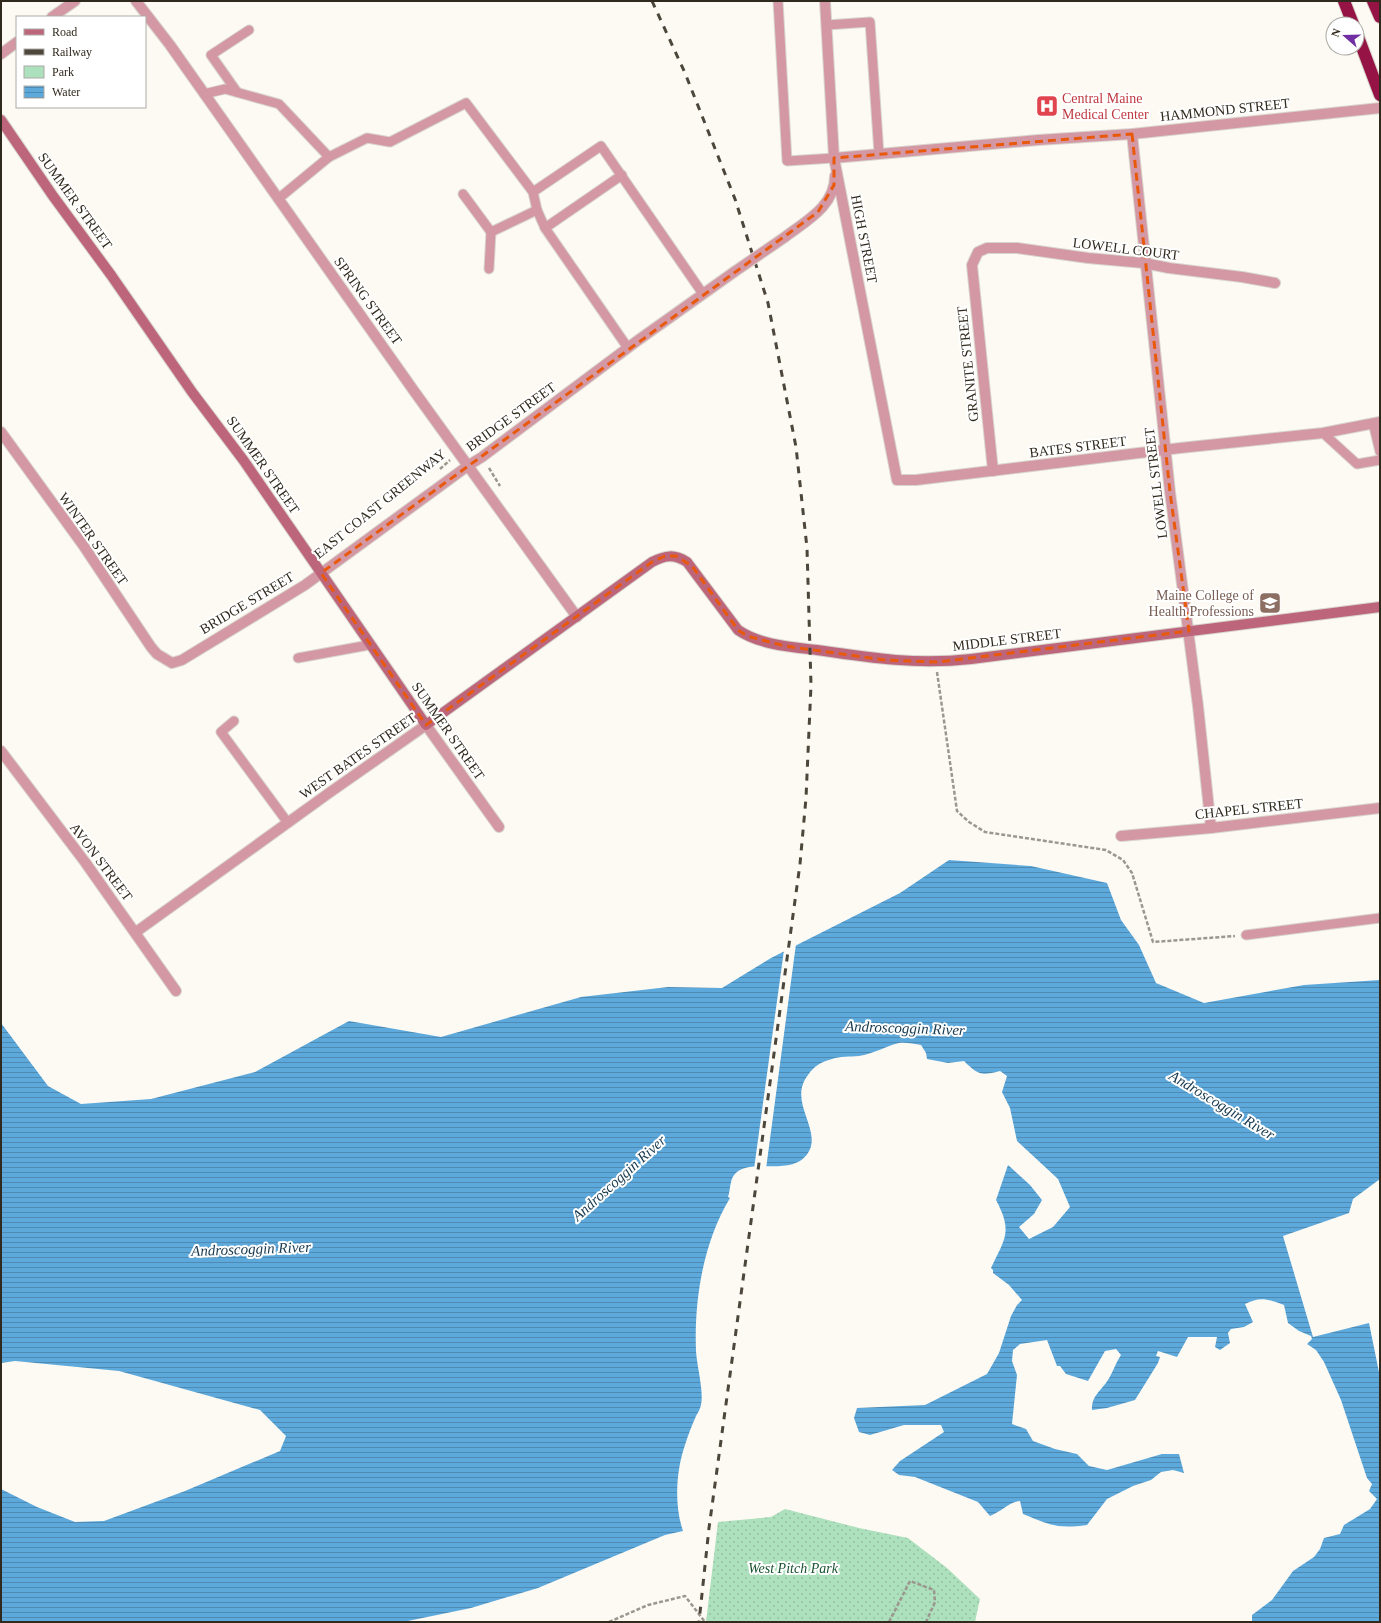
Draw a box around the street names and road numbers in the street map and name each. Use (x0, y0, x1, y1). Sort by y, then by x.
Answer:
street label: HAMMOND STREET (1159, 96, 1291, 124)
street label: SUMMER STREET (35, 150, 115, 252)
street label: HIGH STREET (848, 193, 880, 285)
street label: LOWELL COURT (1072, 235, 1181, 263)
street label: SPRING STREET (331, 254, 405, 348)
street label: GRANITE STREET (954, 305, 982, 423)
street label: BRIDGE STREET (463, 379, 559, 455)
street label: SUMMER STREET (224, 413, 303, 517)
street label: LOWELL STREET (1142, 426, 1170, 539)
street label: BATES STREET (1029, 434, 1128, 460)
street label: EAST COAST GREENWAY (311, 446, 449, 562)
street label: WINTER STREET (56, 490, 131, 588)
street label: BRIDGE STREET (197, 569, 297, 637)
street label: MIDDLE STREET (952, 626, 1063, 654)
street label: SUMMER STREET (409, 679, 488, 783)
street label: WEST BATES STREET (297, 710, 420, 802)
street label: CHAPEL STREET (1194, 796, 1304, 822)
street label: AVON STREET (67, 820, 135, 904)

